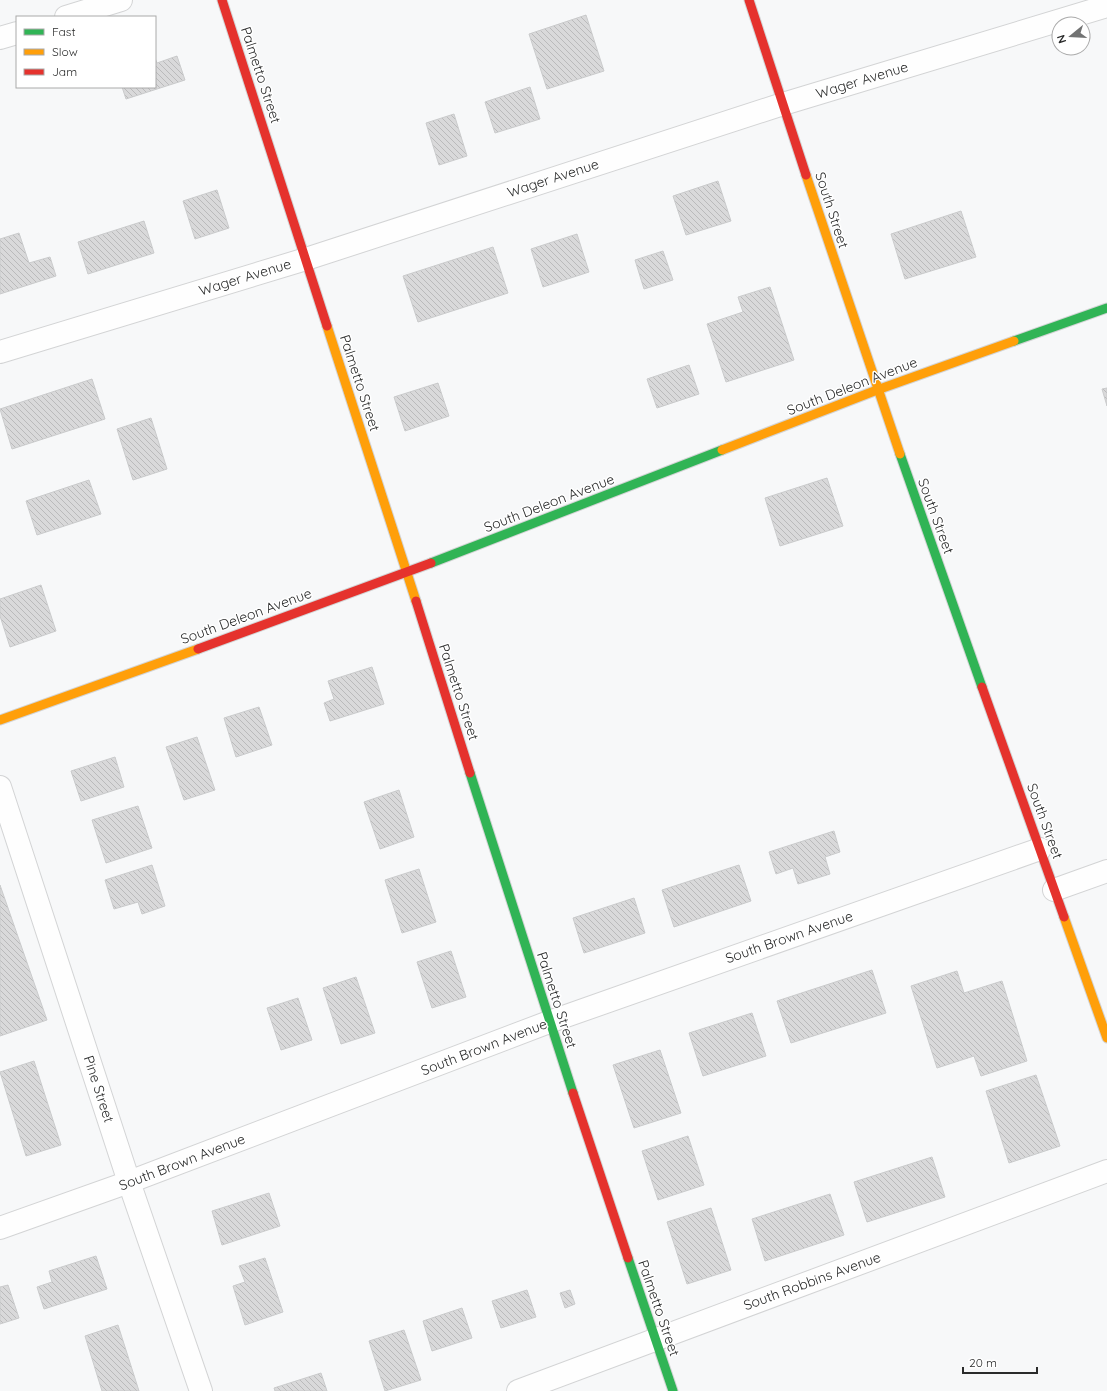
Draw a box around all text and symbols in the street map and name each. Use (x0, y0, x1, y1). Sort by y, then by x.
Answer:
legend (16, 16, 156, 88)
north arrow (1051, 16, 1091, 56)
text: Fast (52, 24, 76, 39)
street label: Palmetto Street (237, 24, 285, 126)
text: N (1054, 33, 1069, 45)
text: Slow (52, 44, 78, 59)
street label: Wager Avenue (814, 57, 910, 103)
text: Jam (52, 64, 77, 79)
street label: Wager Avenue (505, 155, 601, 201)
street label: South Street (811, 170, 853, 251)
street label: Wager Avenue (197, 254, 293, 300)
street label: Palmetto Street (336, 332, 384, 434)
street label: South Deleon Avenue (784, 353, 920, 419)
street label: South Deleon Avenue (481, 470, 617, 536)
street label: South Street (914, 476, 958, 556)
street label: South Deleon Avenue (178, 584, 314, 648)
street label: Palmetto Street (435, 641, 483, 743)
street label: South Street (1023, 781, 1067, 861)
street label: South Brown Avenue (723, 907, 855, 967)
street label: Palmetto Street (533, 949, 581, 1051)
street label: South Brown Avenue (418, 1015, 550, 1079)
street label: Pine Street (80, 1053, 118, 1125)
street label: South Brown Avenue (116, 1130, 248, 1194)
street label: South Robbins Avenue (741, 1248, 883, 1314)
street label: Palmetto Street (634, 1257, 684, 1359)
scale bar (963, 1349, 1037, 1375)
text: 20 m (969, 1355, 997, 1370)

